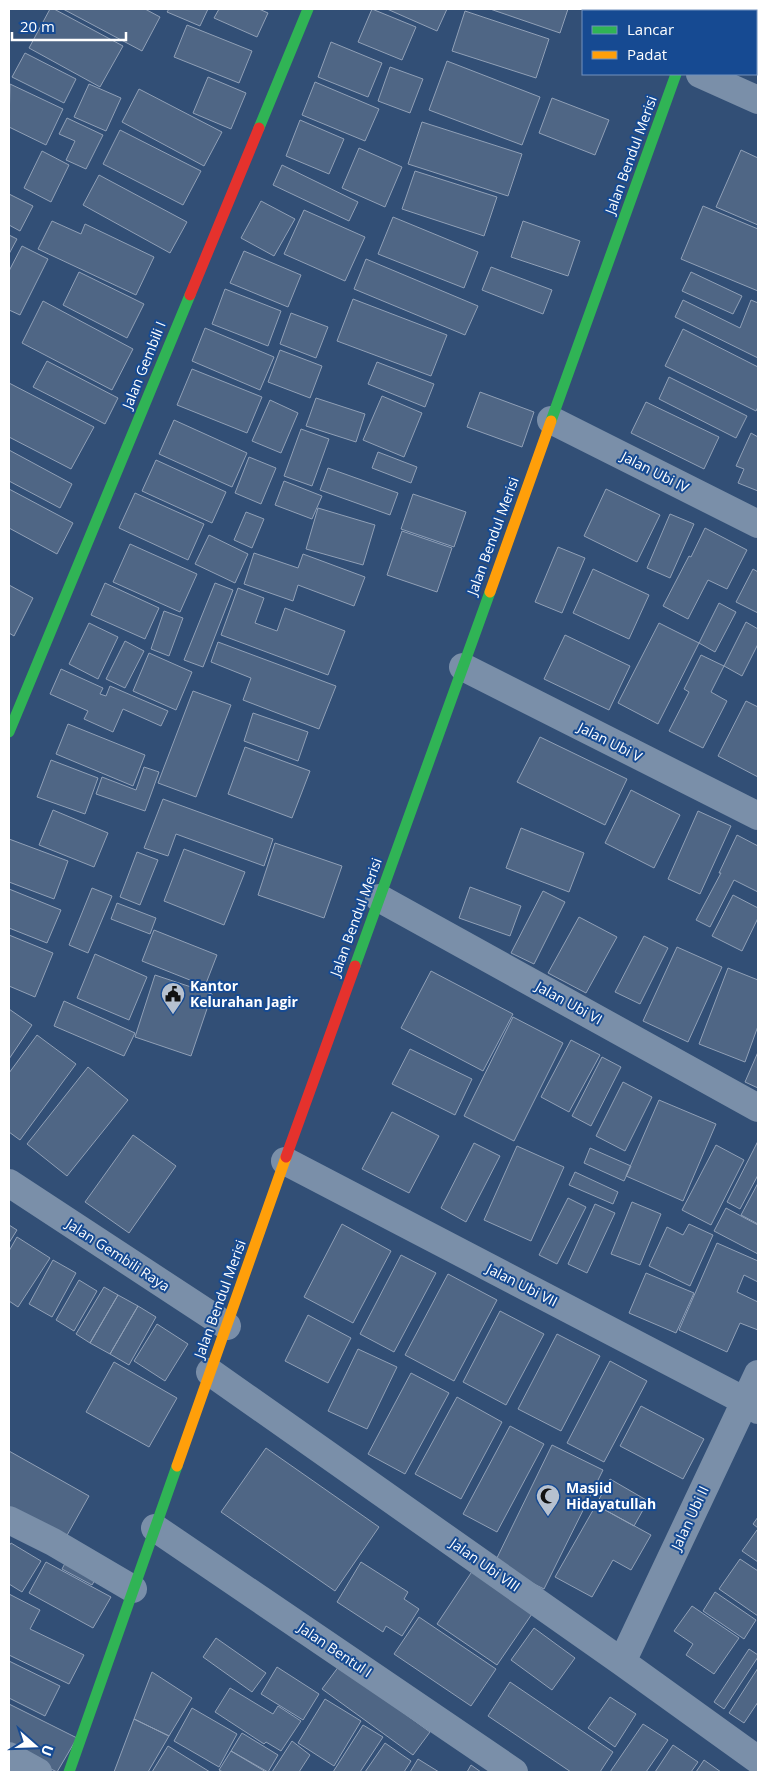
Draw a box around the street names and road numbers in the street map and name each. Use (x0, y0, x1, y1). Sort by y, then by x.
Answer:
street label: Jalan Bendul Merisi (600, 93, 661, 219)
street label: Jalan Gembili I (117, 318, 170, 413)
street label: Jalan Ubi IV (616, 446, 693, 497)
street label: Jalan Bendul Merisi (462, 474, 523, 600)
street label: Jalan Ubi V (573, 716, 646, 766)
street label: Jalan Bendul Merisi (325, 855, 386, 981)
street label: Jalan Ubi VI (531, 976, 606, 1029)
street label: Jalan Gembili Raya (61, 1213, 174, 1295)
street label: Jalan Bendul Merisi (189, 1237, 250, 1363)
street label: Jalan Ubi VII (482, 1258, 561, 1311)
street label: Jalan Ubi II (666, 1483, 713, 1555)
street label: Jalan Ubi VIII (445, 1532, 524, 1596)
street label: Jalan Bentul I (293, 1617, 376, 1681)

